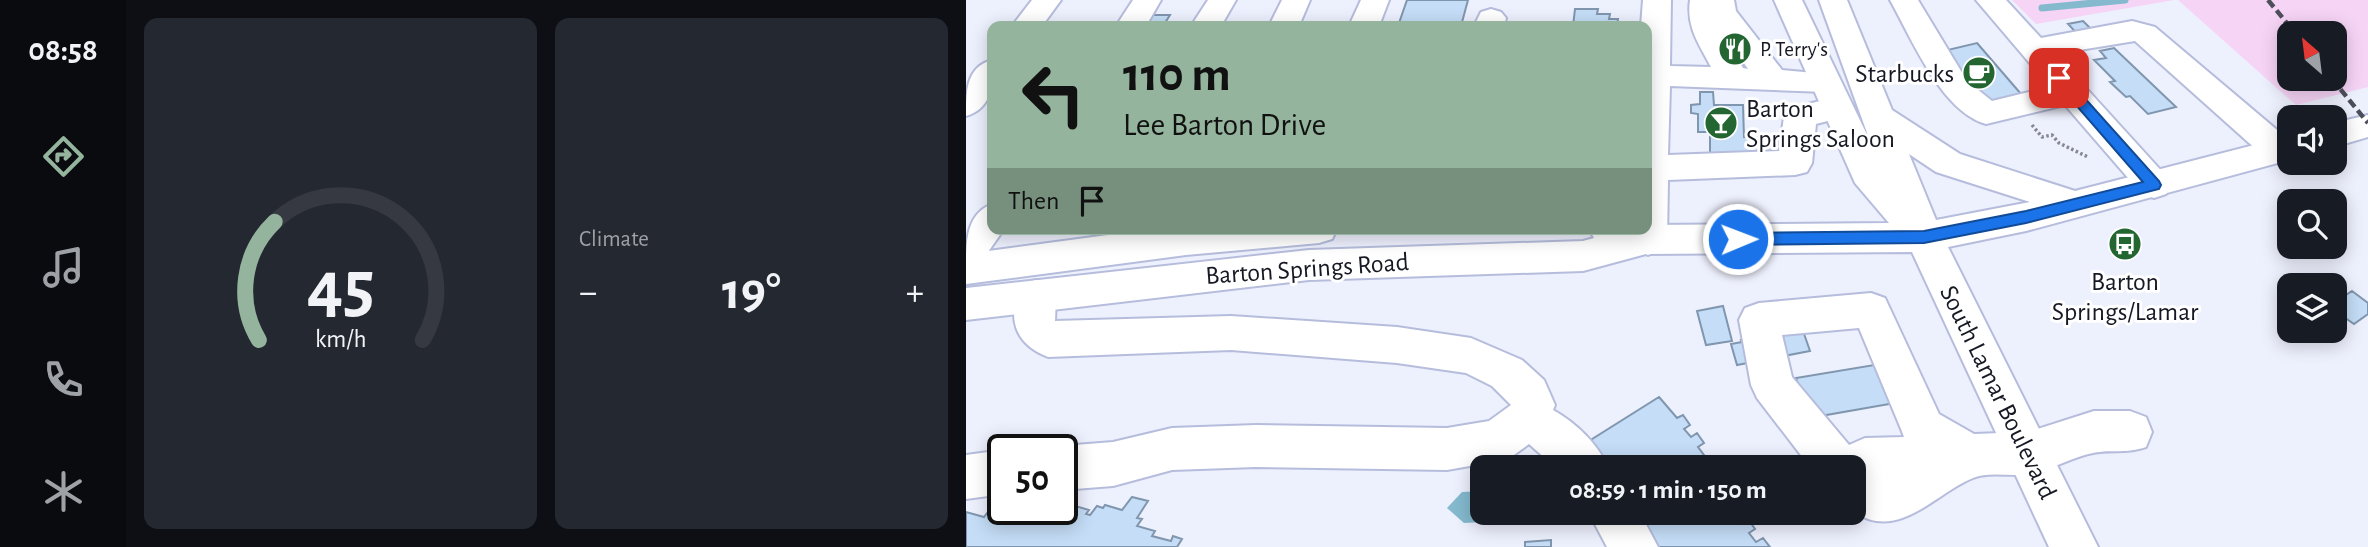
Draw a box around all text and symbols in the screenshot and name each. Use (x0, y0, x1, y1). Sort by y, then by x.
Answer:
north arrow (2277, 21, 2347, 91)
map controls (2277, 21, 2347, 343)
restaurant icon: P. Terry's (1716, 30, 1754, 68)
text: 08:58 (28, 34, 98, 66)
place label: P. Terry's (1760, 39, 1828, 60)
pin (2029, 48, 2089, 108)
icon: left (1008, 49, 1099, 140)
text: 110 m (1123, 51, 1231, 100)
cafe icon: Starbucks (1960, 54, 1998, 92)
icon: arrive (2040, 59, 2078, 97)
place label: Starbucks (1855, 61, 1954, 87)
place label: Barton Springs Saloon (1746, 96, 1895, 152)
bar icon: Barton Springs Saloon (1702, 104, 1740, 142)
button: sound (2277, 105, 2347, 175)
text: Lee Barton Drive (1123, 109, 1326, 141)
icon: directions (39, 132, 88, 181)
icon: arrive (1073, 182, 1111, 220)
text: Then (1008, 188, 1059, 214)
button: search (2277, 189, 2347, 259)
position arrow (1701, 202, 1775, 276)
bus stop icon: Barton Springs/Lamar (2106, 225, 2144, 263)
text: Climate (579, 228, 649, 251)
icon: music (39, 243, 88, 292)
street label: Barton Springs Road (1204, 249, 1410, 289)
text: 45 (306, 252, 375, 325)
text: 19° (722, 266, 781, 318)
place label: Barton Springs/Lamar (2052, 269, 2199, 325)
button: layers (2277, 273, 2347, 343)
text: − (579, 274, 597, 312)
text: + (906, 274, 924, 312)
street label: South Lamar Boulevard (1935, 282, 2061, 503)
text: km/h (315, 326, 366, 351)
icon: phone (39, 355, 88, 404)
speed limit sign: 50 (987, 434, 1078, 525)
icon: climate (39, 467, 88, 516)
text: 08:59 · 1 min · 150 m (1569, 477, 1767, 503)

